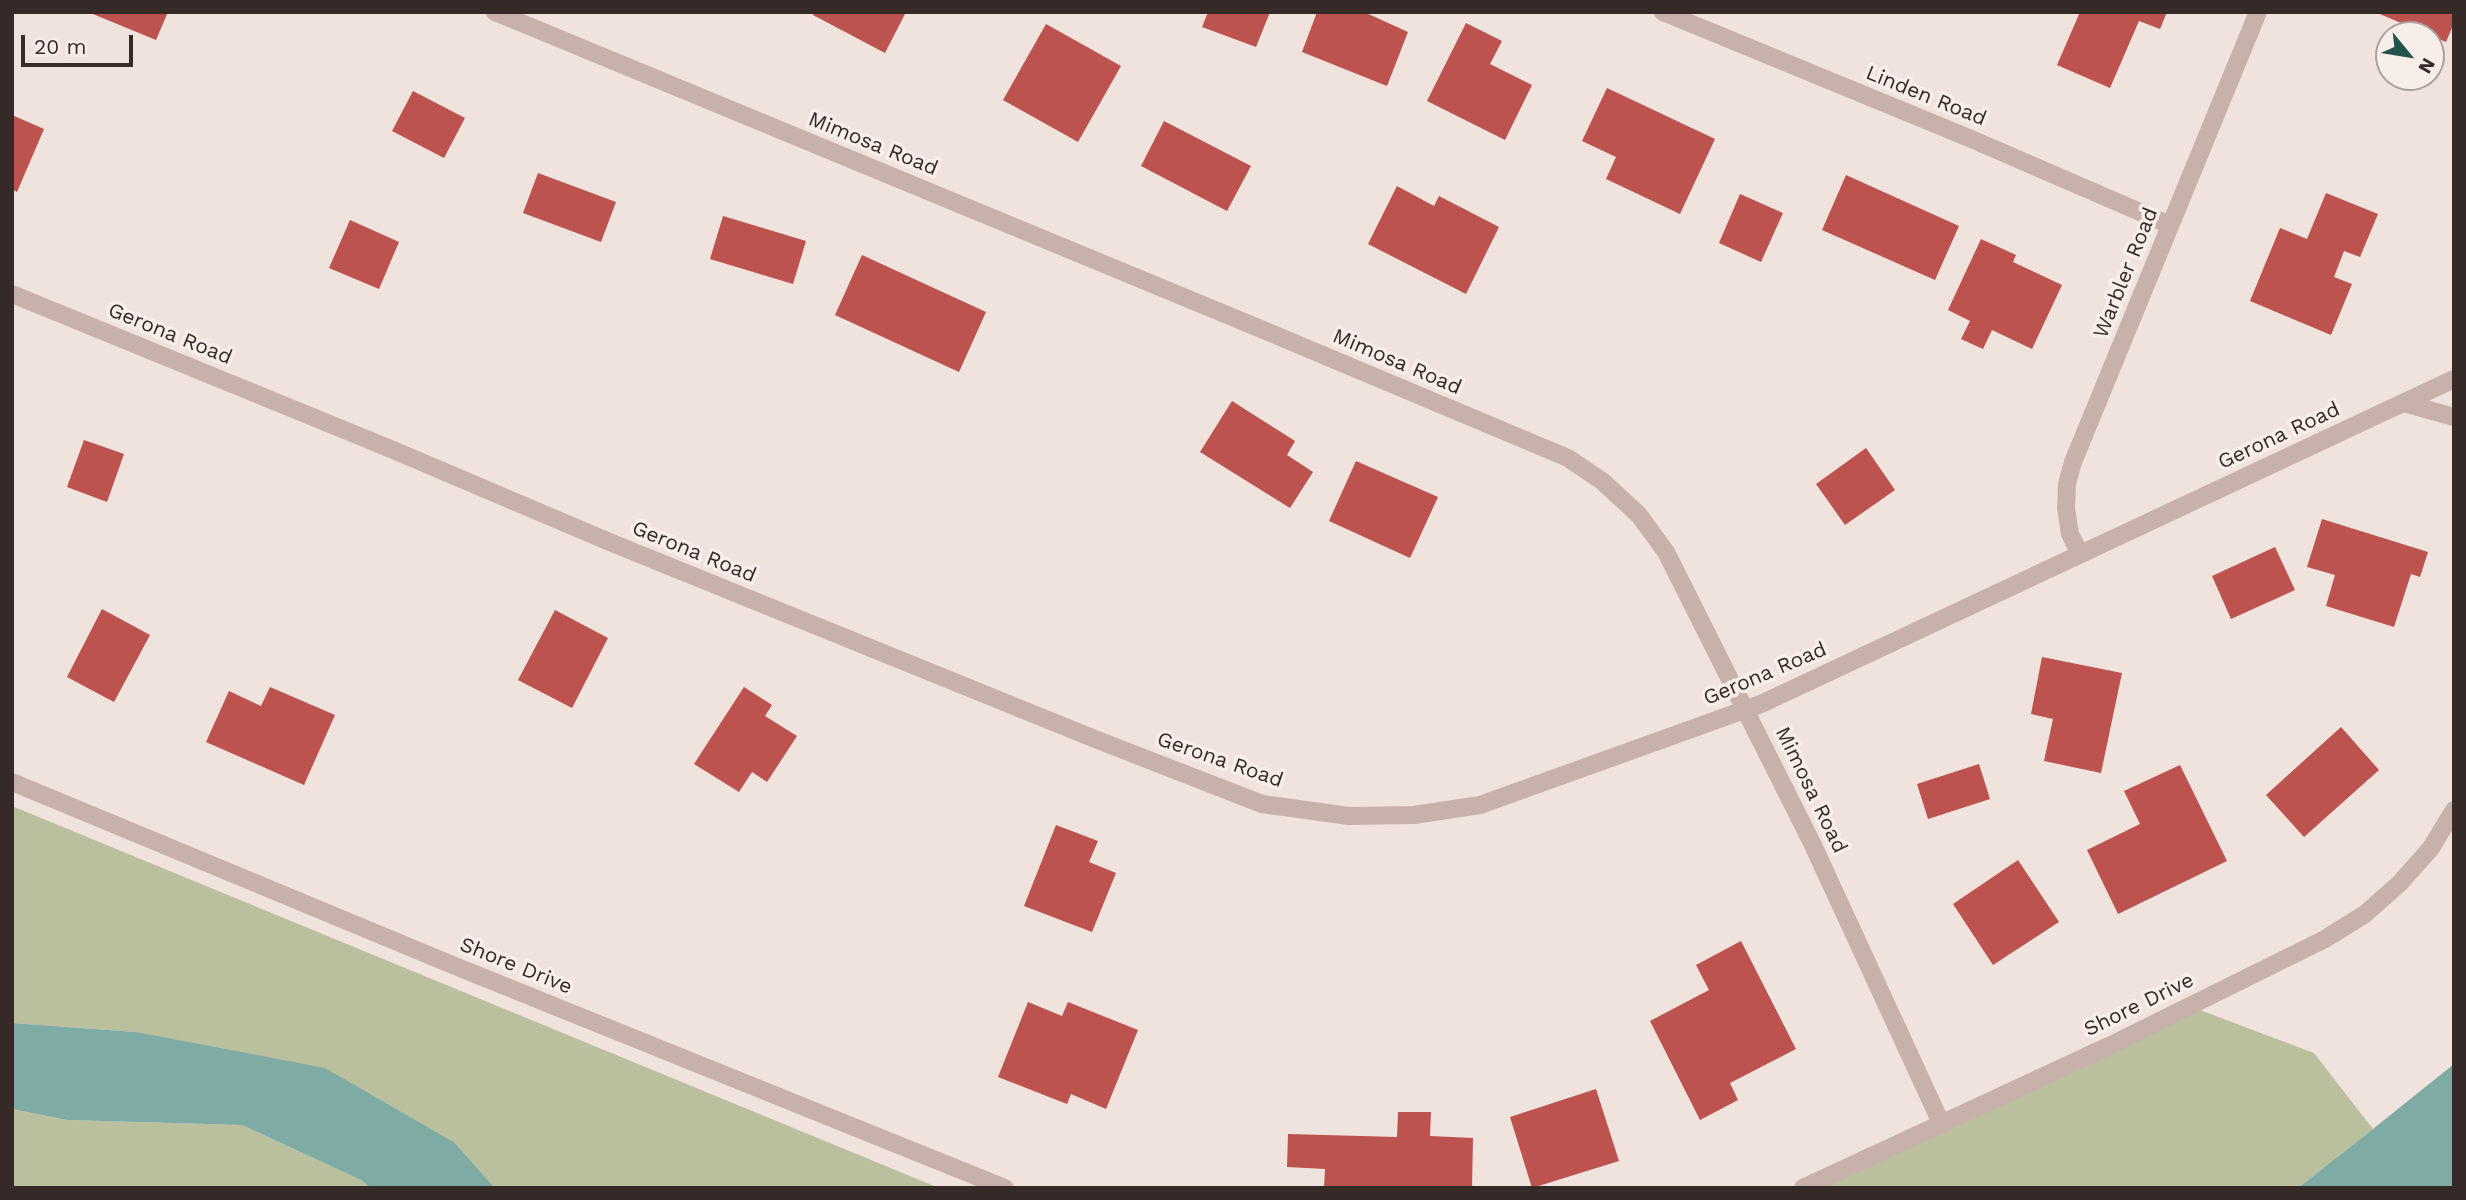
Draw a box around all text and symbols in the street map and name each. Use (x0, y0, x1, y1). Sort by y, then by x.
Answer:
scale bar (24, 21, 136, 65)
north arrow (2375, 21, 2445, 91)
text: 20 m (34, 34, 86, 59)
text: N (2413, 54, 2440, 78)
street label: Linden Road (1862, 60, 1990, 132)
street label: Mimosa Road (805, 107, 941, 181)
street label: Warbler Road (2088, 204, 2164, 342)
street label: Gerona Road (104, 298, 236, 370)
street label: Mimosa Road (1329, 324, 1465, 400)
street label: Gerona Road (2214, 397, 2344, 475)
street label: Gerona Road (628, 516, 760, 588)
street label: Gerona Road (1700, 637, 1830, 711)
street label: Mimosa Road (1770, 723, 1852, 857)
street label: Gerona Road (1154, 727, 1286, 793)
street label: Shore Drive (456, 932, 576, 1000)
street label: Shore Drive (2080, 968, 2198, 1042)

